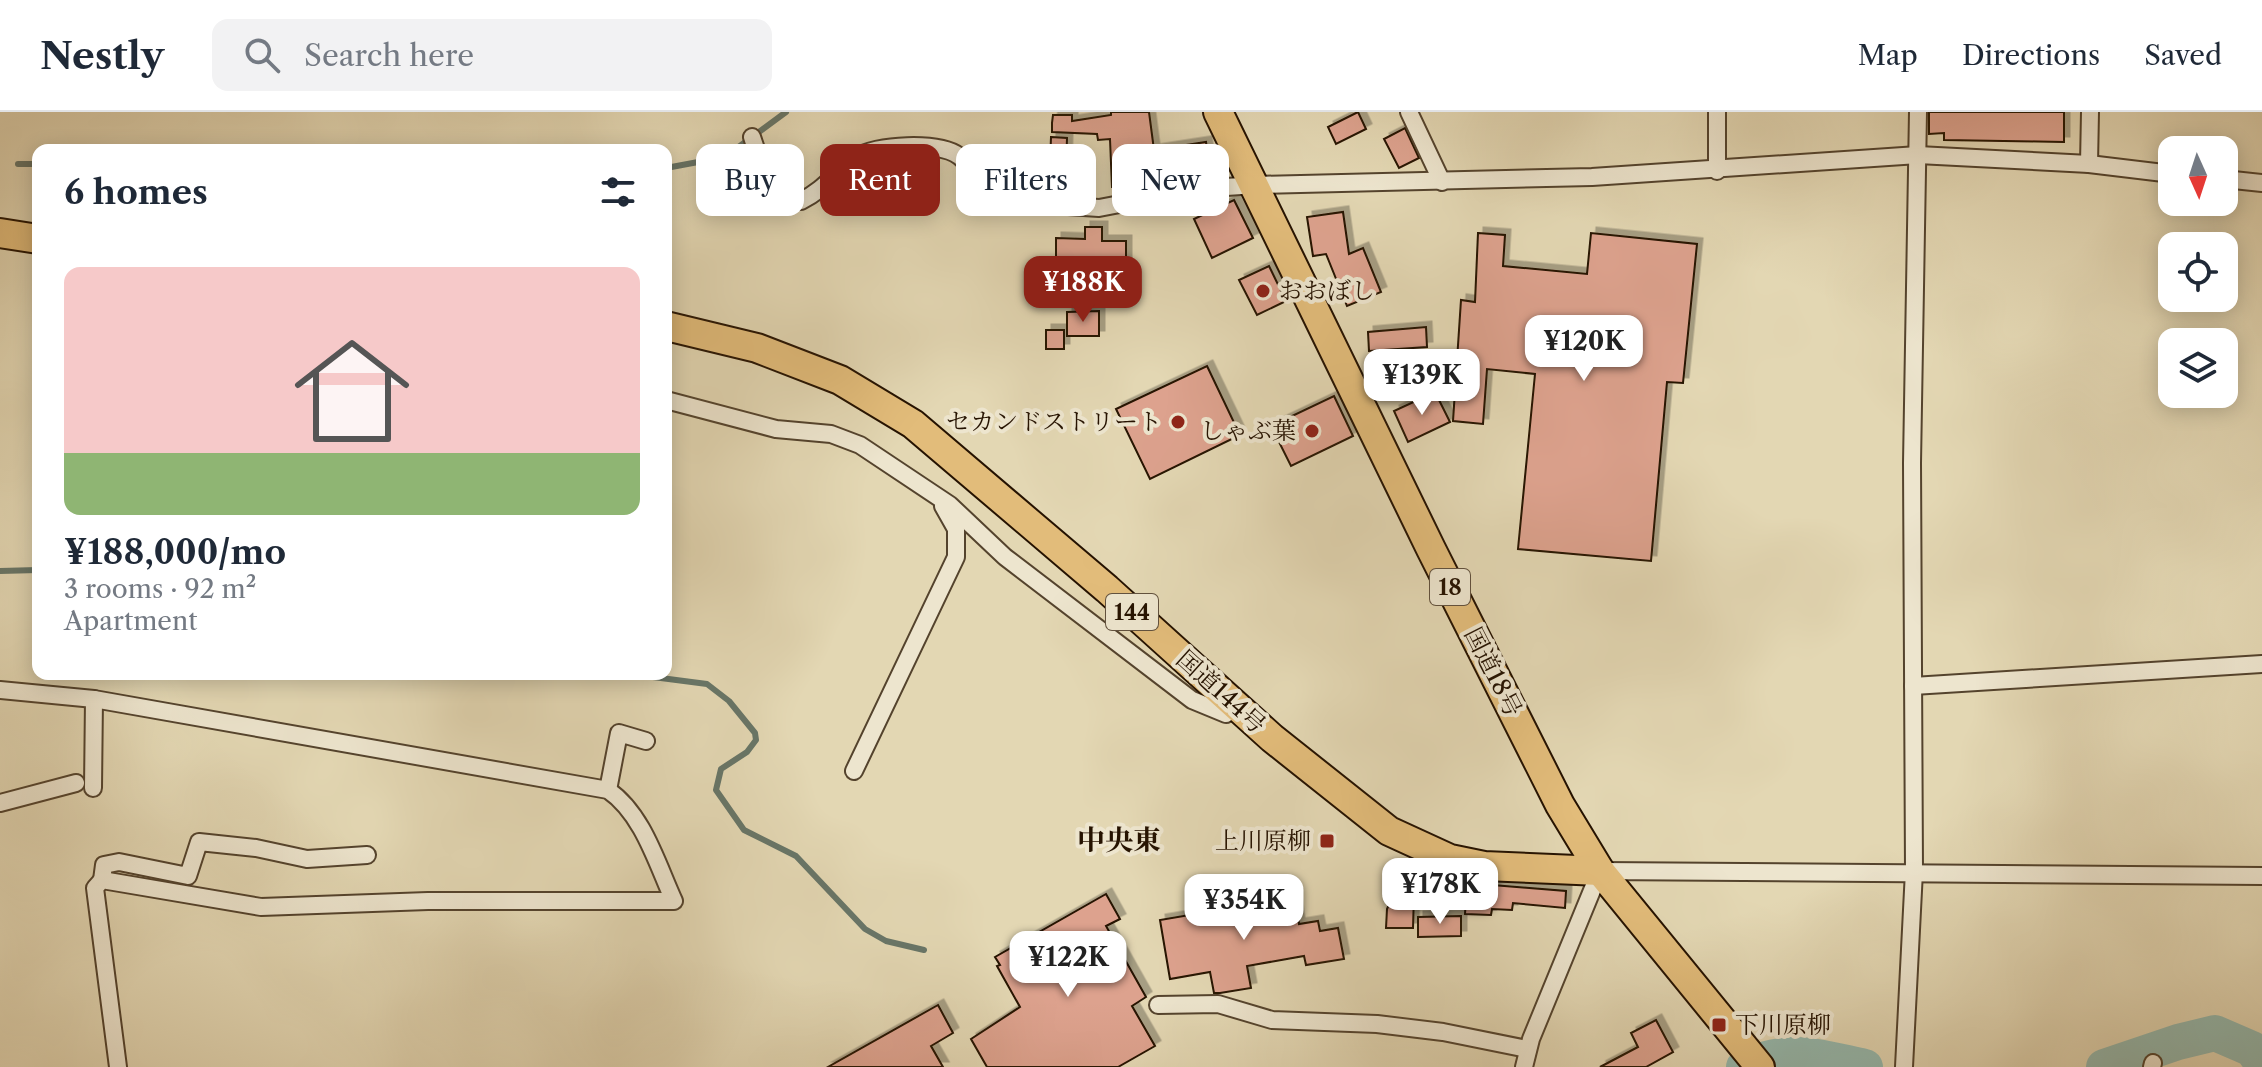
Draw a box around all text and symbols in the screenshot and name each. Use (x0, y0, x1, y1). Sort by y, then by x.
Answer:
search box (212, 19, 772, 91)
text: Nestly (40, 32, 164, 79)
icon: search (240, 33, 284, 77)
text: Search here (304, 37, 474, 74)
text: Map (1858, 38, 1918, 72)
text: Directions (1962, 38, 2100, 72)
text: Saved (2144, 38, 2222, 72)
north arrow (2158, 136, 2238, 216)
map controls (2158, 136, 2238, 408)
chip: Buy (696, 144, 804, 216)
chip: Rent (820, 144, 940, 216)
chip: Filters (956, 144, 1096, 216)
chip: New (1112, 144, 1229, 216)
icon: filters (596, 170, 640, 214)
text: 6 homes (64, 171, 208, 213)
button: locate (2158, 232, 2238, 312)
pin: ¥188K (1027, 256, 1139, 324)
text: ¥188K (1042, 266, 1124, 298)
place label: おおぼし (1279, 276, 1375, 305)
marker: おおぼし (1254, 282, 1272, 300)
pin: ¥120K (1528, 315, 1640, 383)
icon: home (280, 319, 424, 463)
text: ¥120K (1543, 325, 1625, 357)
button: layers (2158, 328, 2238, 408)
pin: ¥139K (1366, 349, 1478, 417)
text: ¥139K (1382, 359, 1462, 391)
place label: セカンドストリート (946, 407, 1162, 436)
marker: セカンドストリート (1169, 413, 1187, 431)
place label: しゃぶ葉 (1200, 416, 1296, 445)
marker: しゃぶ葉 (1303, 422, 1321, 440)
text: ¥188,000/mo (64, 531, 286, 573)
road number: 18 (1430, 569, 1470, 605)
text: 3 rooms · 92 m² (64, 573, 256, 605)
road number: 144 (1106, 594, 1158, 630)
text: Apartment (64, 605, 197, 637)
street label: 国道18号 (1459, 622, 1528, 721)
street label: 国道144号 (1171, 644, 1272, 739)
district label: 中央東 (1077, 823, 1161, 857)
place label: 上川原柳 (1215, 826, 1311, 855)
marker: 上川原柳 (1318, 832, 1336, 850)
pin: ¥178K (1384, 858, 1496, 926)
text: ¥178K (1400, 868, 1480, 900)
pin: ¥354K (1188, 874, 1300, 942)
text: ¥354K (1202, 884, 1286, 916)
pin: ¥122K (1012, 931, 1124, 999)
text: ¥122K (1028, 941, 1109, 973)
place label: 下川原柳 (1735, 1010, 1831, 1039)
marker: 下川原柳 (1710, 1016, 1728, 1034)

